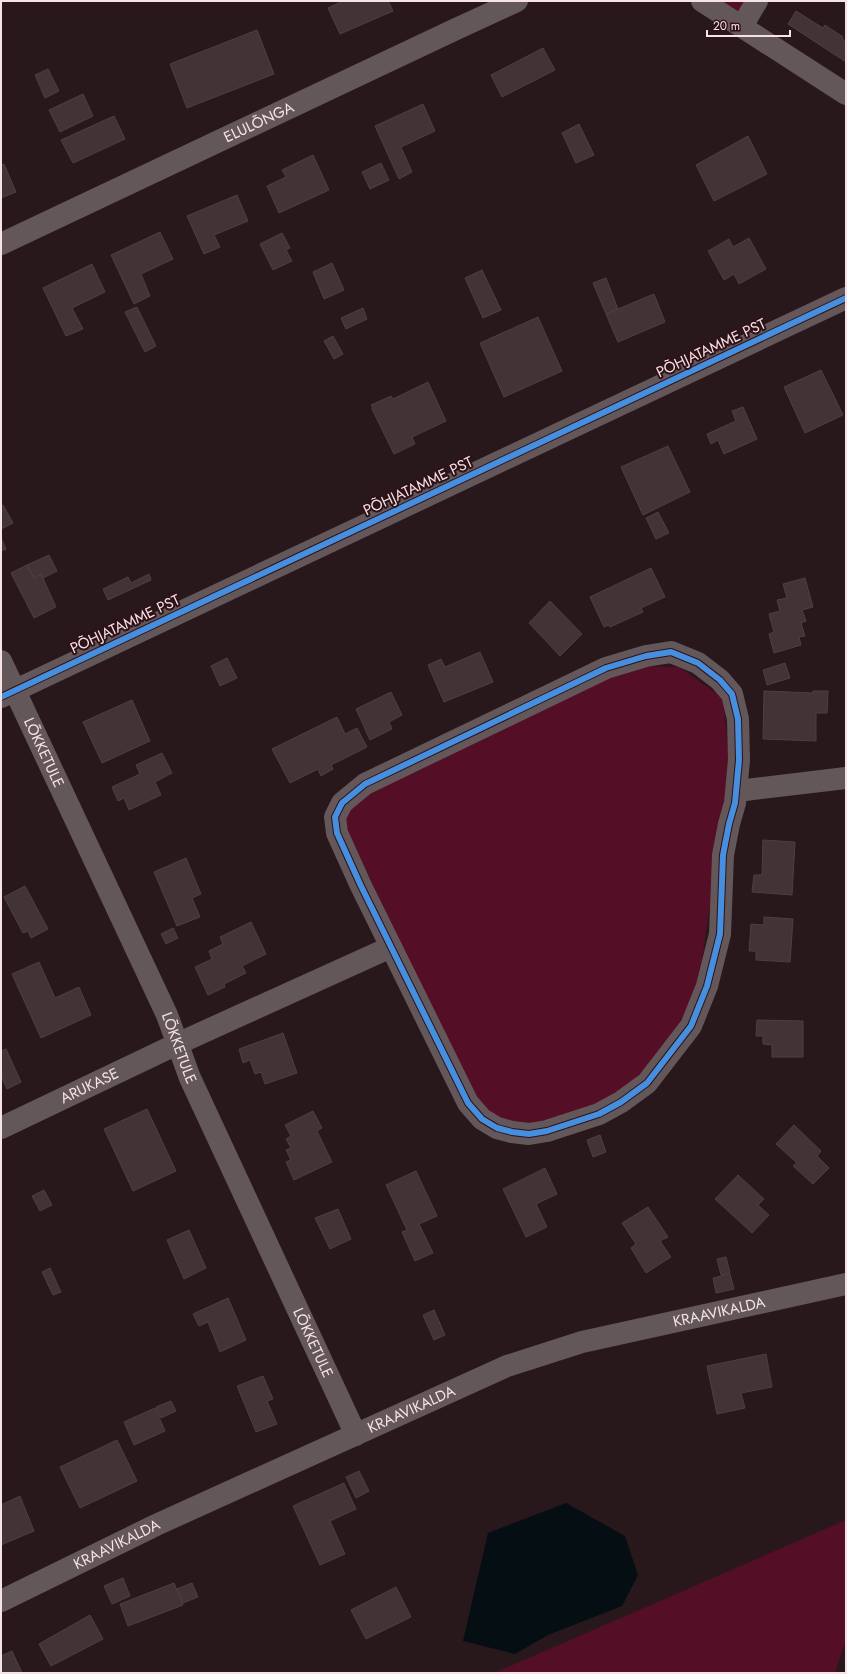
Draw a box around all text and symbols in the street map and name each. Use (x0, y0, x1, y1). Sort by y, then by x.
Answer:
scale bar (707, 12, 790, 38)
text: 20 m (713, 17, 740, 35)
street label: ELULÕNGA (220, 96, 298, 148)
street label: PÕHJATAMME PST (652, 313, 770, 383)
street label: PÕHJATAMME PST (359, 451, 477, 521)
street label: PÕHJATAMME PST (66, 589, 184, 659)
street label: LÕKKETULE (18, 714, 70, 791)
street label: LÕKKETULE (156, 1009, 202, 1087)
street label: ARUKASE (56, 1062, 122, 1109)
street label: KRAAVIKALDA (671, 1291, 767, 1333)
street label: LÕKKETULE (287, 1304, 339, 1381)
street label: KRAAVIKALDA (364, 1380, 459, 1439)
street label: KRAAVIKALDA (70, 1514, 164, 1575)

